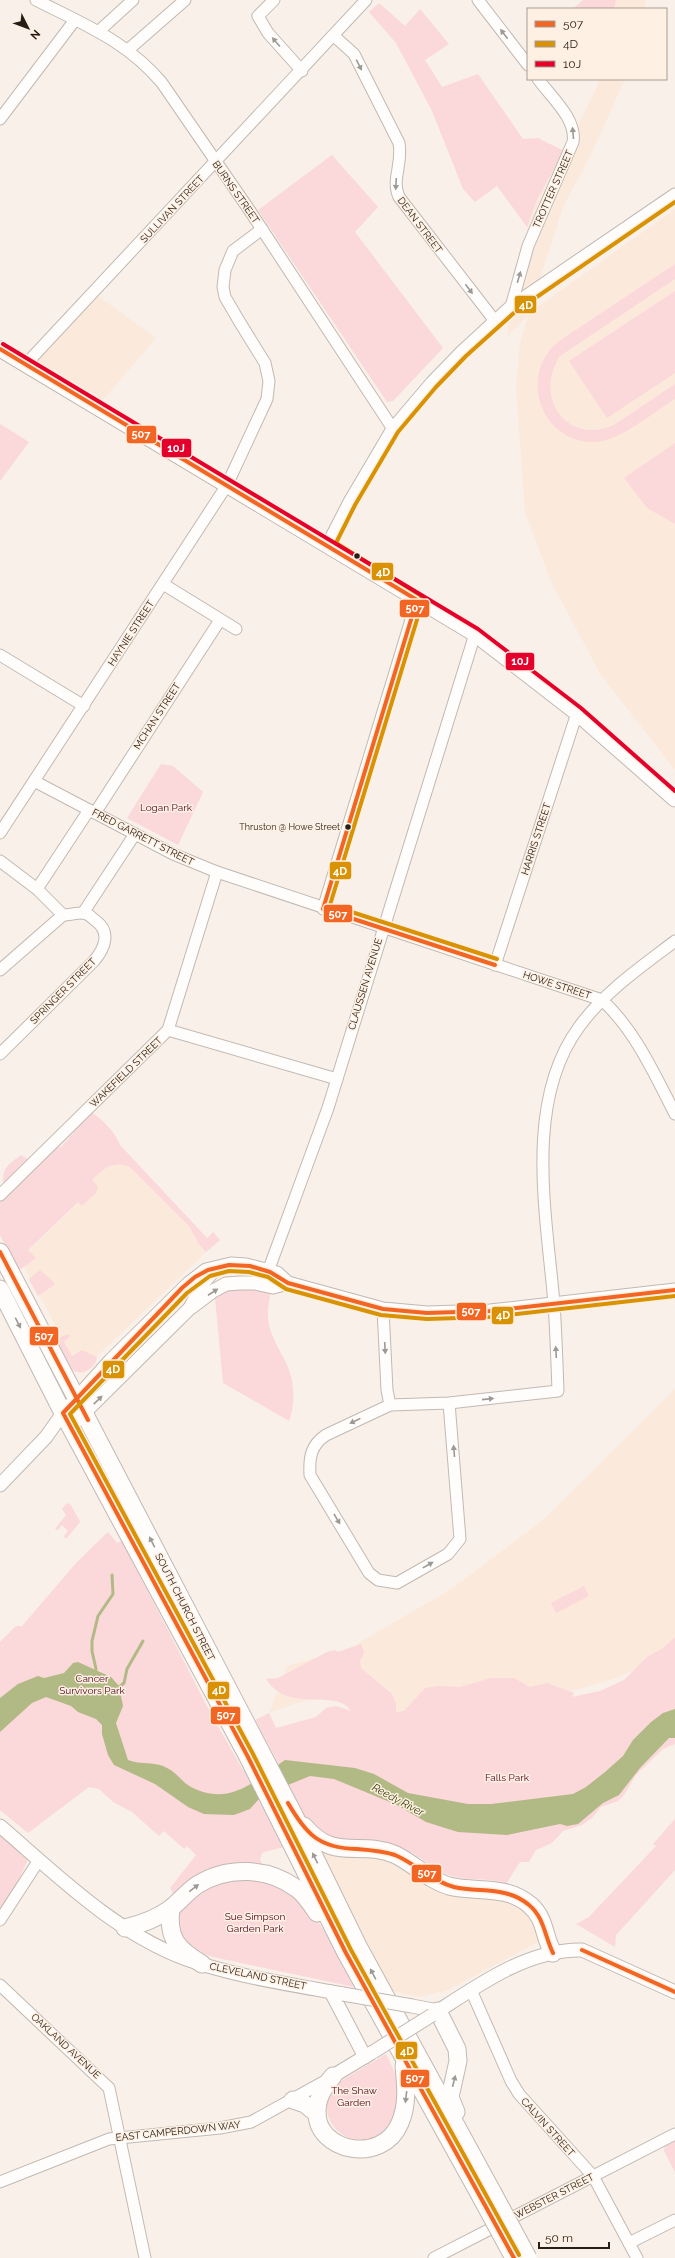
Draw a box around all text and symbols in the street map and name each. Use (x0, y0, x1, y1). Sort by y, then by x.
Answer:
north arrow (8, 8, 48, 48)
legend (527, 8, 667, 80)
text: 507 (563, 17, 584, 31)
text: N (27, 27, 43, 42)
one-way arrow (500, 29, 509, 40)
one-way arrow (271, 36, 280, 47)
text: 4D (563, 37, 579, 51)
text: 10J (563, 57, 581, 71)
one-way arrow (356, 59, 363, 70)
one-way arrow (570, 127, 577, 139)
street label: TROTTER STREET (531, 148, 575, 230)
street label: BURNS STREET (210, 159, 262, 225)
street label: SULLIVAN STREET (138, 173, 206, 245)
one-way arrow (393, 178, 399, 191)
street label: DEAN STREET (395, 195, 445, 255)
one-way arrow (516, 270, 522, 282)
one-way arrow (465, 284, 474, 295)
line badge: 4D (514, 295, 537, 314)
text: 4D (519, 299, 533, 312)
line badge: 507 (126, 425, 157, 444)
text: 507 (131, 428, 151, 441)
line badge: 10J (161, 438, 192, 458)
text: 10J (167, 442, 185, 455)
unlabelled marker (352, 551, 362, 561)
line badge: 4D (371, 562, 394, 581)
text: 4D (376, 566, 390, 579)
street label: HAYNIE STREET (106, 598, 156, 668)
line badge: 507 (399, 599, 430, 618)
text: 507 (405, 602, 425, 615)
line badge: 10J (505, 652, 535, 671)
text: 10J (511, 655, 529, 668)
street label: MCHAN STREET (131, 681, 183, 751)
park label: Logan Park (140, 802, 193, 813)
street label: HARRIS STREET (519, 802, 553, 876)
street label: FRED GARRETT STREET (90, 807, 196, 867)
place label: Thruston @ Howe Street (239, 822, 340, 832)
marker: Thruston @ Howe Street (343, 822, 353, 832)
line badge: 4D (329, 861, 352, 880)
text: 4D (333, 865, 347, 878)
line badge: 507 (323, 904, 353, 923)
text: 507 (328, 908, 348, 921)
street label: CLAUSSEN AVENUE (346, 937, 384, 1031)
street label: SPRINGER STREET (28, 956, 98, 1026)
street label: HOWE STREET (522, 969, 592, 1001)
street label: WAKEFIELD STREET (88, 1035, 164, 1109)
one-way arrow (208, 1288, 218, 1296)
line badge: 507 (456, 1302, 487, 1321)
text: 507 (461, 1305, 481, 1318)
line badge: 4D (491, 1306, 514, 1325)
text: 4D (496, 1309, 510, 1322)
one-way arrow (14, 1318, 21, 1329)
line badge: 507 (29, 1326, 59, 1346)
text: 507 (34, 1330, 54, 1343)
one-way arrow (382, 1342, 389, 1354)
one-way arrow (553, 1345, 559, 1358)
line badge: 4D (102, 1360, 125, 1379)
text: 4D (106, 1363, 120, 1376)
one-way arrow (93, 1395, 103, 1405)
one-way arrow (482, 1395, 494, 1402)
one-way arrow (349, 1418, 361, 1424)
one-way arrow (450, 1445, 457, 1457)
one-way arrow (333, 1513, 340, 1525)
one-way arrow (149, 1536, 155, 1548)
street label: SOUTH CHURCH STREET (153, 1551, 217, 1663)
one-way arrow (422, 1561, 434, 1568)
park label: Cancer Survivors Park (59, 1673, 125, 1696)
line badge: 4D (207, 1681, 230, 1700)
text: 4D (212, 1684, 226, 1697)
line badge: 507 (210, 1706, 241, 1725)
text: 507 (216, 1709, 236, 1722)
park label: Falls Park (485, 1772, 530, 1783)
water label: Reedy River (370, 1781, 427, 1820)
one-way arrow (312, 1852, 318, 1864)
line badge: 507 (411, 1864, 442, 1883)
text: 507 (417, 1867, 437, 1880)
one-way arrow (188, 1884, 199, 1892)
park label: Sue Simpson Garden Park (225, 1911, 285, 1934)
street label: CLEVELAND STREET (209, 1960, 307, 1992)
one-way arrow (370, 1969, 377, 1980)
street label: OAKLAND AVENUE (29, 2011, 103, 2081)
line badge: 4D (395, 2041, 418, 2060)
text: 4D (400, 2045, 414, 2058)
line badge: 507 (400, 2069, 430, 2088)
text: 507 (405, 2072, 425, 2085)
one-way arrow (451, 2074, 457, 2087)
park label: The Shaw Garden (331, 2085, 377, 2108)
one-way arrow (402, 2091, 409, 2103)
street label: CALVIN STREET (519, 2096, 577, 2158)
street label: EAST CAMPERDOWN WAY (115, 2119, 241, 2143)
street label: WEBSTER STREET (513, 2171, 595, 2221)
scale bar (539, 2224, 609, 2250)
text: 50 m (545, 2231, 573, 2245)

